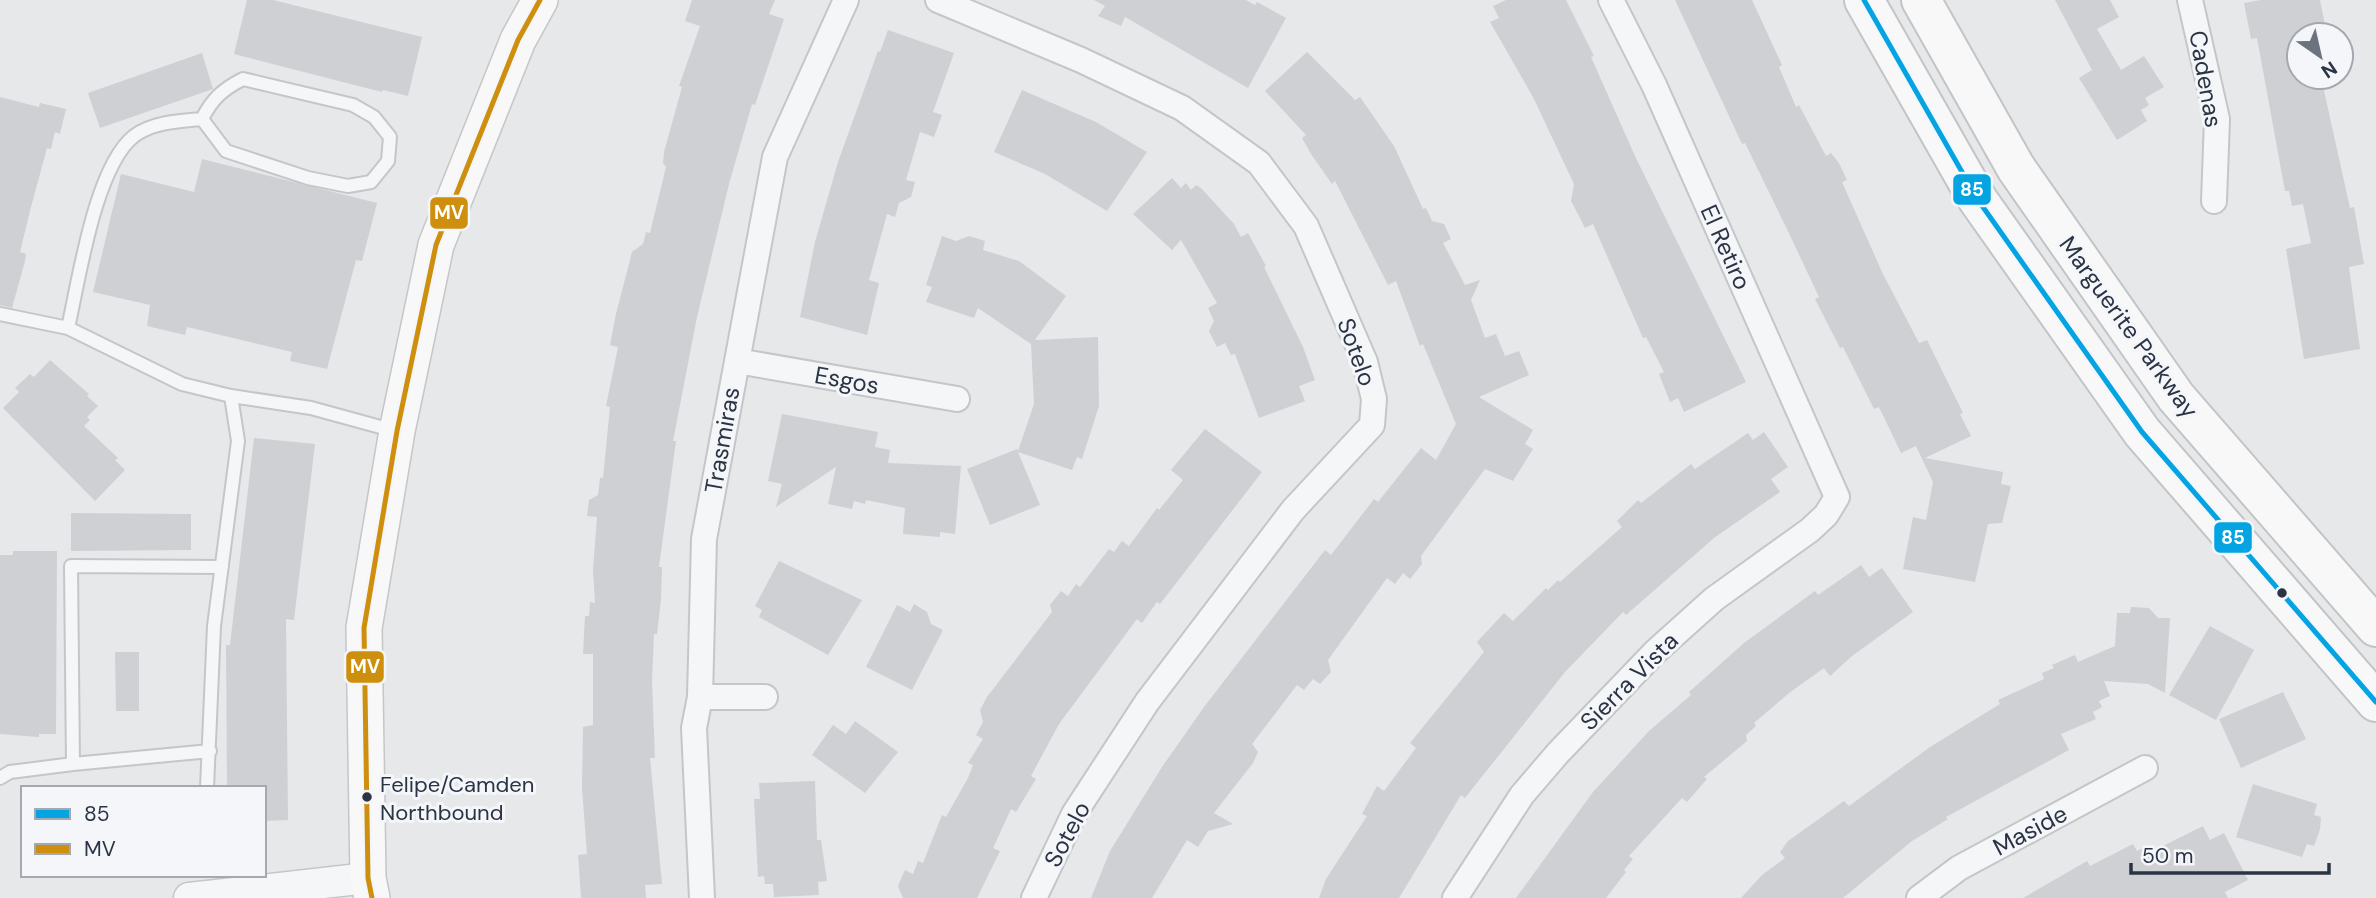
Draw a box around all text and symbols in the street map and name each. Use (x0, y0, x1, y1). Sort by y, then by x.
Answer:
north arrow (2285, 21, 2355, 91)
street label: Cadenas (2182, 28, 2230, 130)
text: N (2316, 55, 2342, 84)
line badge: 85 (1952, 173, 1992, 206)
text: 85 (1960, 177, 1984, 202)
line badge: MV (429, 196, 469, 230)
text: MV (434, 200, 465, 225)
street label: El Retiro (1694, 200, 1758, 294)
street label: Marguerite Parkway (2052, 230, 2206, 424)
street label: Sotelo (1330, 314, 1384, 390)
street label: Esgos (812, 359, 882, 401)
street label: Trasmiras (697, 385, 747, 495)
line badge: 85 (2213, 521, 2253, 554)
text: 85 (2221, 525, 2245, 550)
unlabelled marker (2275, 586, 2289, 600)
street label: Sierra Vista (1573, 625, 1685, 737)
line badge: MV (345, 650, 385, 684)
text: MV (350, 654, 381, 679)
place label: Felipe/Camden Northbound (380, 770, 535, 827)
legend (21, 786, 266, 877)
marker: Felipe/Camden Northbound (360, 790, 374, 804)
street label: Sotelo (1037, 796, 1097, 872)
street label: Maside (1988, 798, 2072, 862)
text: 85 (84, 800, 110, 828)
scale bar (2131, 832, 2329, 876)
text: MV (84, 835, 116, 863)
text: 50 m (2142, 842, 2193, 870)

